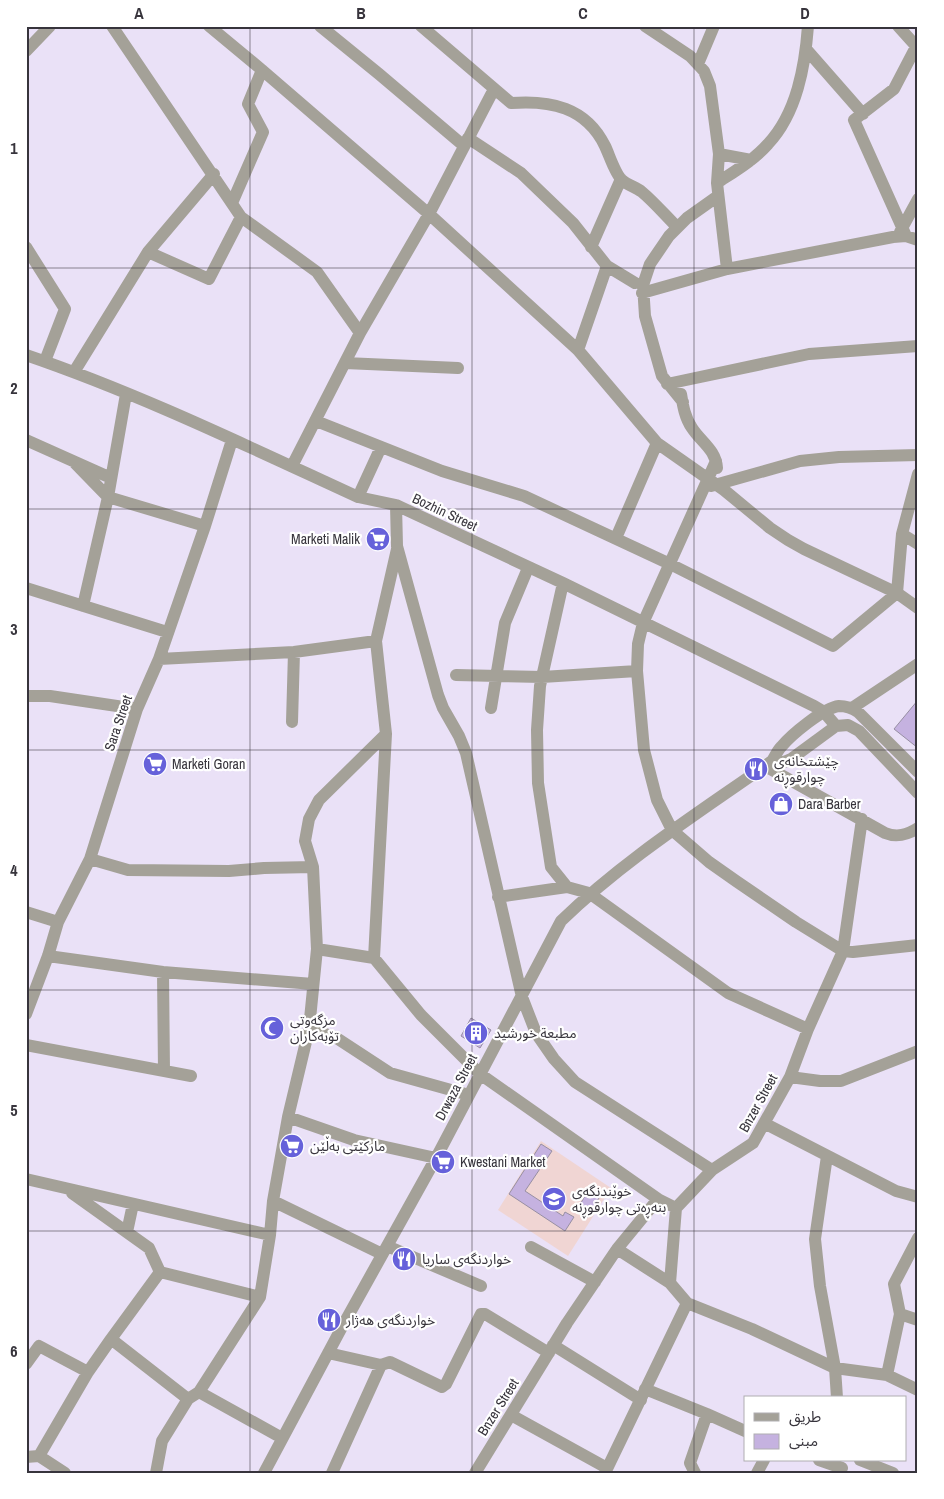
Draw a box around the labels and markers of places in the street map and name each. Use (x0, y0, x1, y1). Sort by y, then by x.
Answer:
supermarket icon: Marketi Malik (365, 526, 391, 552)
place label: Marketi Malik (291, 530, 360, 548)
supermarket icon: Marketi Goran (142, 751, 168, 777)
place label: چێشتخانەی چوارقوڕنە (774, 752, 839, 789)
place label: Marketi Goran (172, 755, 245, 773)
restaurant icon: چێشتخانەی چوارقوڕنە (743, 756, 769, 782)
shop icon: Dara Barber (768, 791, 794, 817)
place label: Dara Barber (798, 795, 861, 813)
place label: مزگەوتی تۆبەکاران (290, 1011, 339, 1045)
mosque icon: مزگەوتی تۆبەکاران (259, 1015, 285, 1041)
building icon: مطبعة خورشيد (463, 1020, 489, 1046)
place label: مطبعة خورشيد (494, 1024, 577, 1042)
supermarket icon: مارکێتی بەڵێن (279, 1133, 305, 1159)
place label: مارکێتی بەڵێن (310, 1136, 385, 1155)
supermarket icon: Kwestani Market (430, 1149, 456, 1175)
place label: Kwestani Market (460, 1153, 546, 1171)
place label: خوێندنگەی بنەڕەتی چوارقوڕنە (572, 1182, 667, 1219)
school or university icon: خوێندنگەی بنەڕەتی چوارقوڕنە (541, 1186, 567, 1212)
restaurant icon: خواردنگەی ساریا (391, 1246, 417, 1272)
place label: خواردنگەی ساریا (422, 1250, 511, 1268)
restaurant icon: خواردنگەی هەژار (316, 1307, 342, 1333)
place label: خواردنگەی هەژار (345, 1311, 435, 1329)

